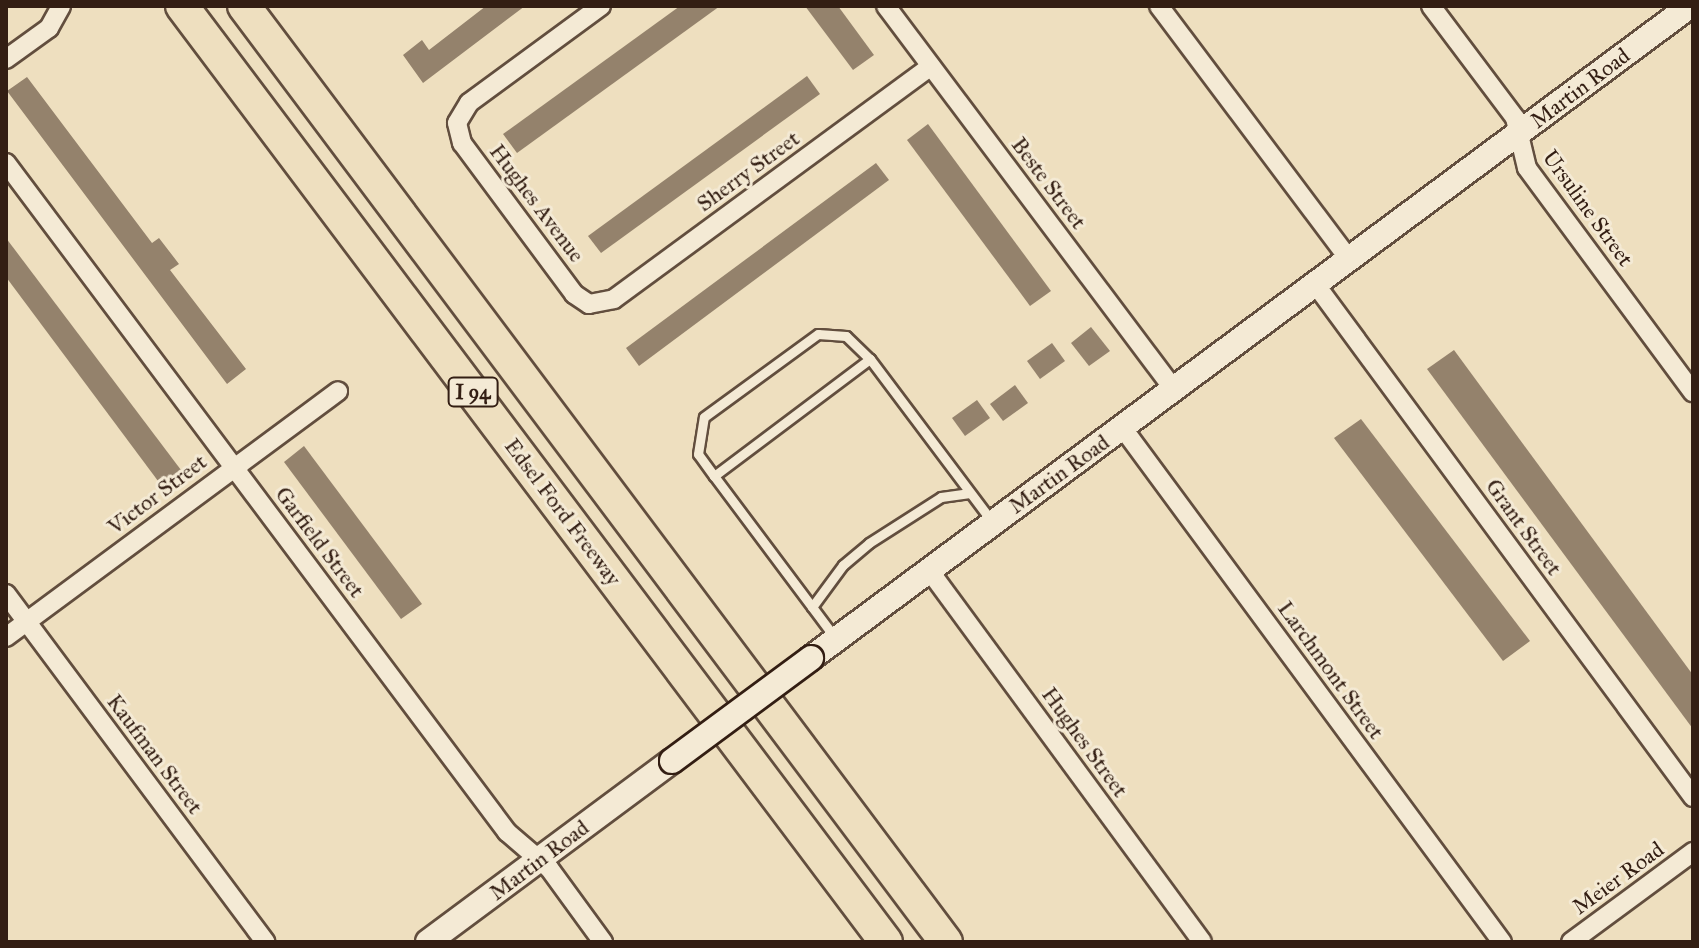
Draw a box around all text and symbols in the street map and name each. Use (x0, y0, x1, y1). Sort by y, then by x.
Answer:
street label: Martin Road (1525, 42, 1635, 134)
street label: Sherry Street (692, 125, 804, 217)
street label: Beste Street (1006, 132, 1092, 234)
street label: Hughes Avenue (484, 139, 590, 267)
street label: Ursuline Street (1537, 145, 1639, 271)
road number: I 94 (447, 376, 499, 408)
street label: Martin Road (1004, 429, 1114, 519)
street label: Edsel Ford Freeway (499, 433, 627, 591)
street label: Victor Street (102, 448, 212, 540)
street label: Grant Street (1480, 474, 1568, 580)
street label: Garfield Street (270, 481, 370, 603)
street label: Larchmont Street (1272, 596, 1390, 744)
street label: Hughes Street (1036, 682, 1134, 802)
street label: Kaufman Street (101, 689, 209, 819)
street label: Martin Road (484, 814, 594, 906)
street label: Meier Road (1567, 836, 1669, 920)

